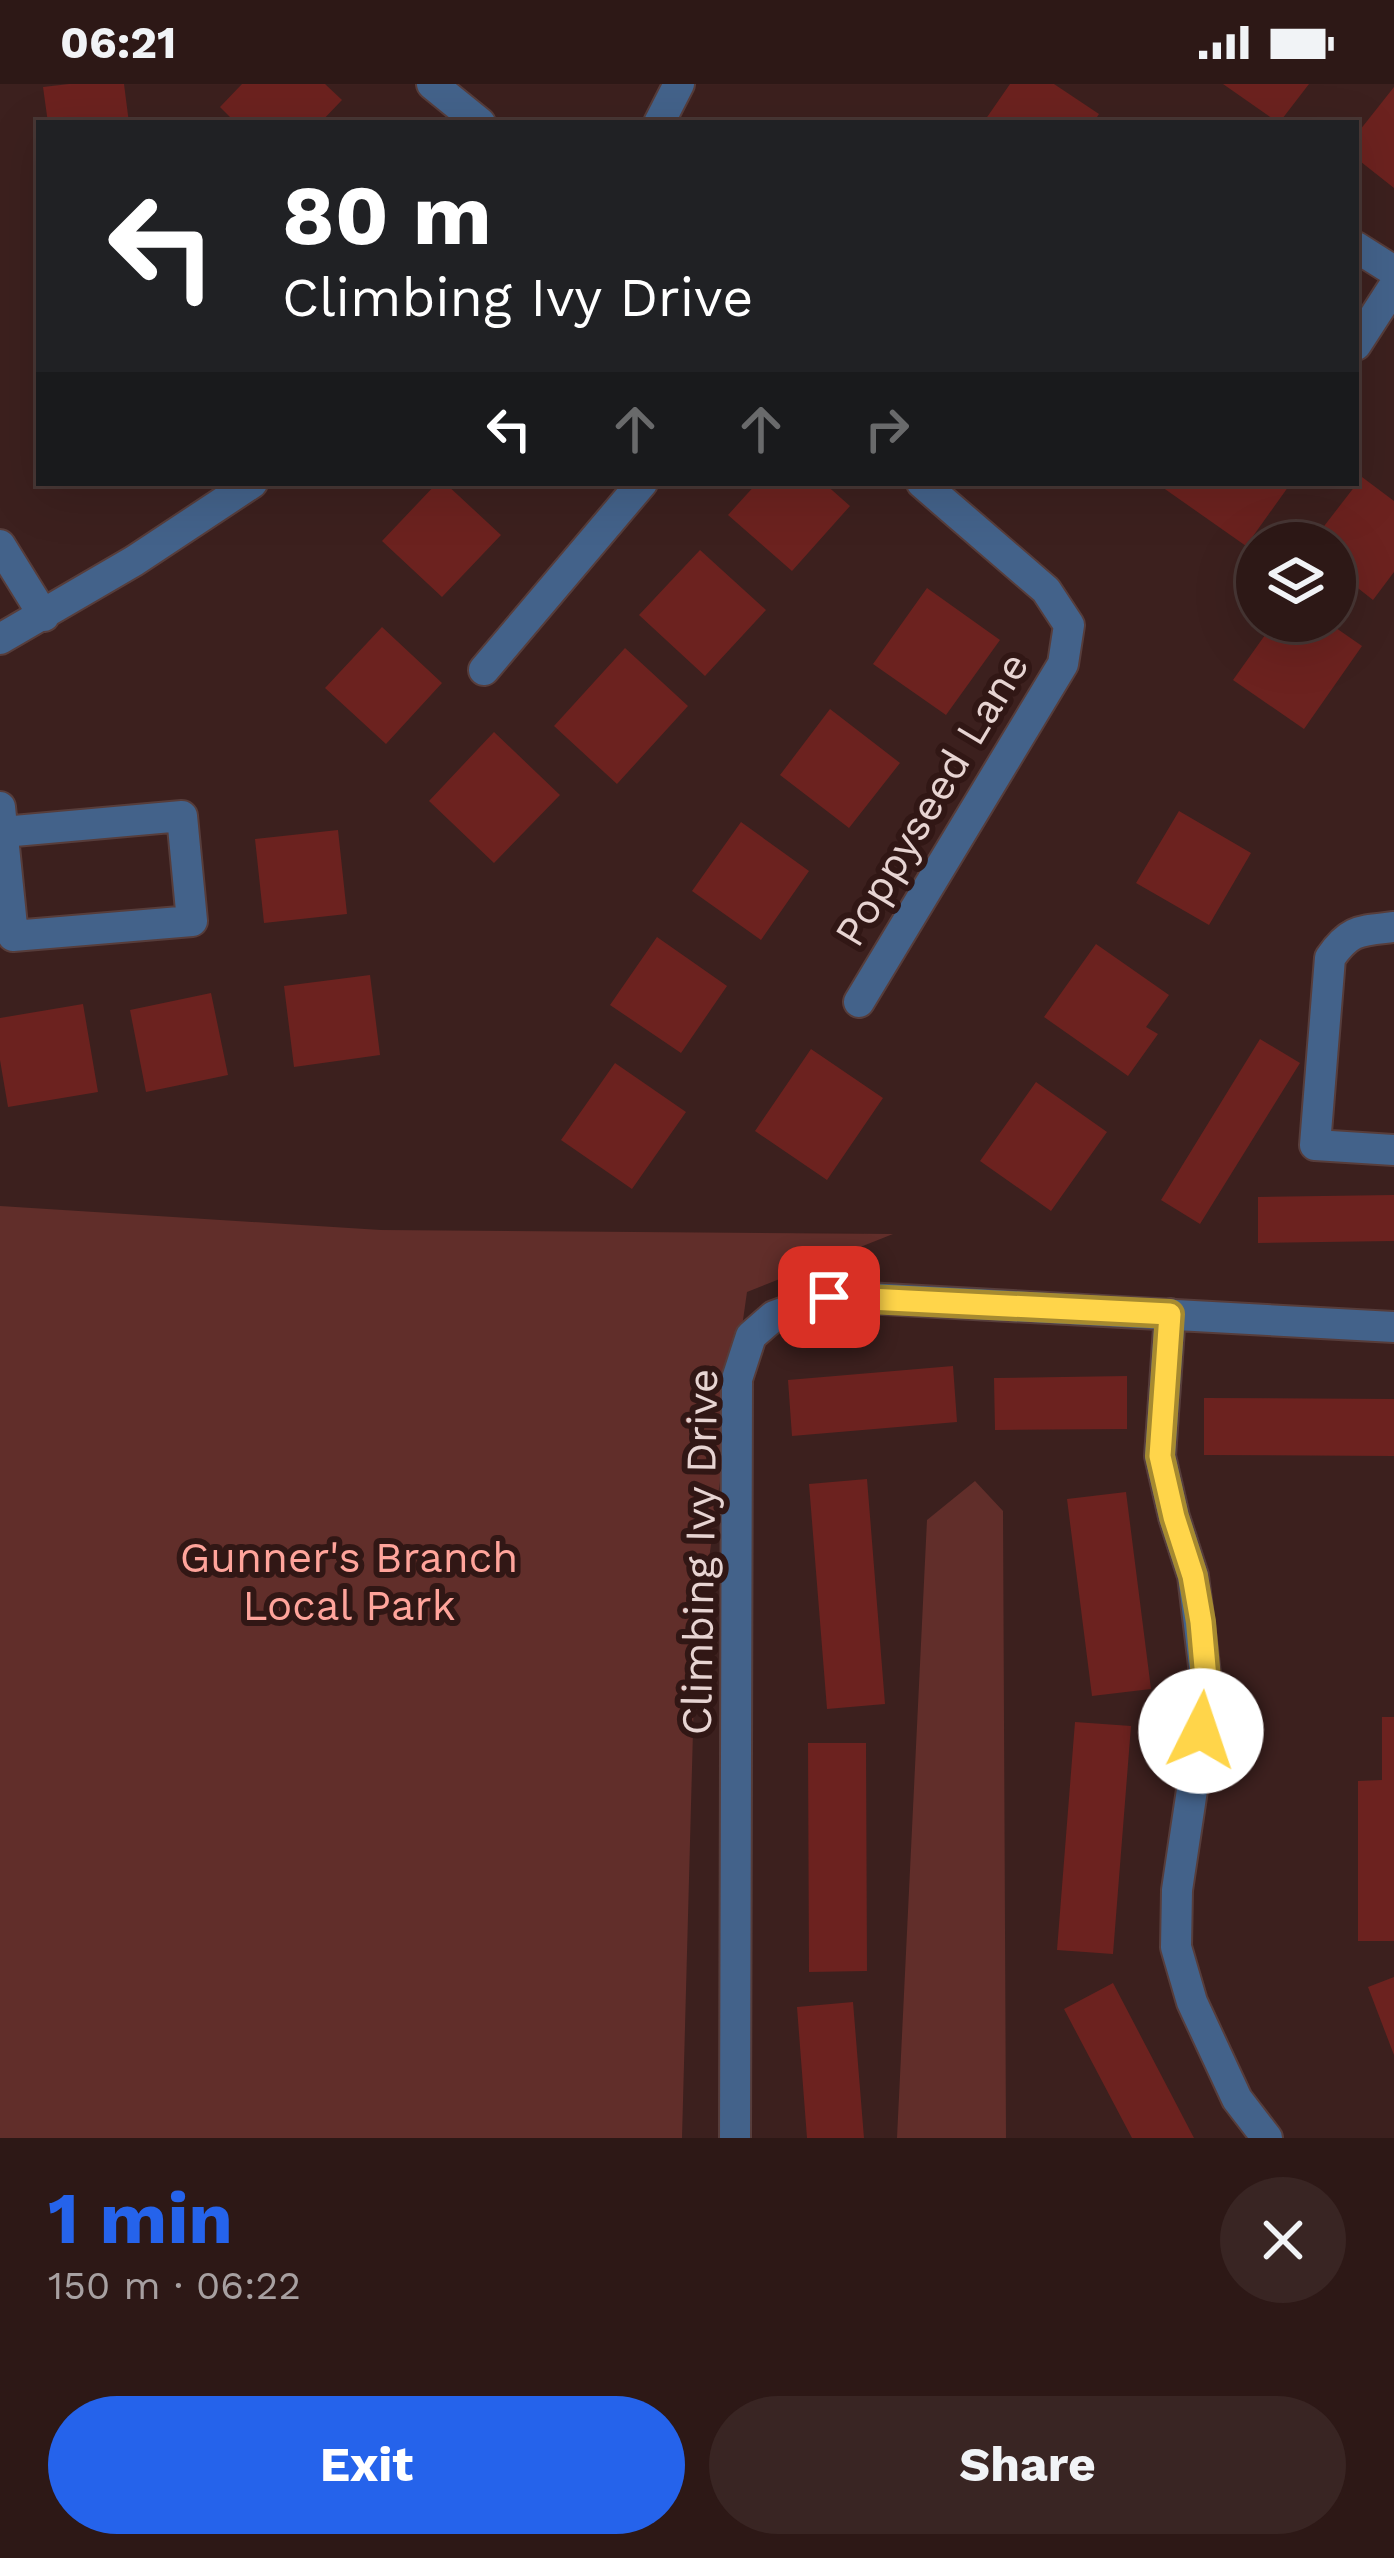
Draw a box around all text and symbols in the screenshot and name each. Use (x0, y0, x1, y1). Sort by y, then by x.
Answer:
text: 06:21 (60, 16, 177, 69)
text: 80 m (282, 166, 492, 264)
icon: left (84, 168, 240, 324)
text: Climbing Ivy Drive (282, 266, 753, 329)
icon: left (476, 396, 542, 462)
icon: ahead (602, 396, 668, 462)
icon: ahead (728, 396, 794, 462)
icon: right (854, 396, 920, 462)
map controls (1236, 522, 1356, 642)
button: layers (1236, 522, 1356, 642)
street label: Poppyseed Lane (824, 643, 1038, 955)
pin (778, 1246, 880, 1348)
icon: arrive (796, 1264, 862, 1330)
street label: Climbing Ivy Drive (672, 1368, 727, 1736)
park label: Gunner's Branch Local Park (180, 1533, 518, 1630)
position arrow (1138, 1668, 1264, 1794)
text: 1 min (48, 2176, 233, 2260)
button: close (1220, 2177, 1346, 2303)
text: 150 m · 06:22 (48, 2263, 301, 2308)
button: Exit (48, 2396, 685, 2534)
button: Share (709, 2396, 1346, 2534)

